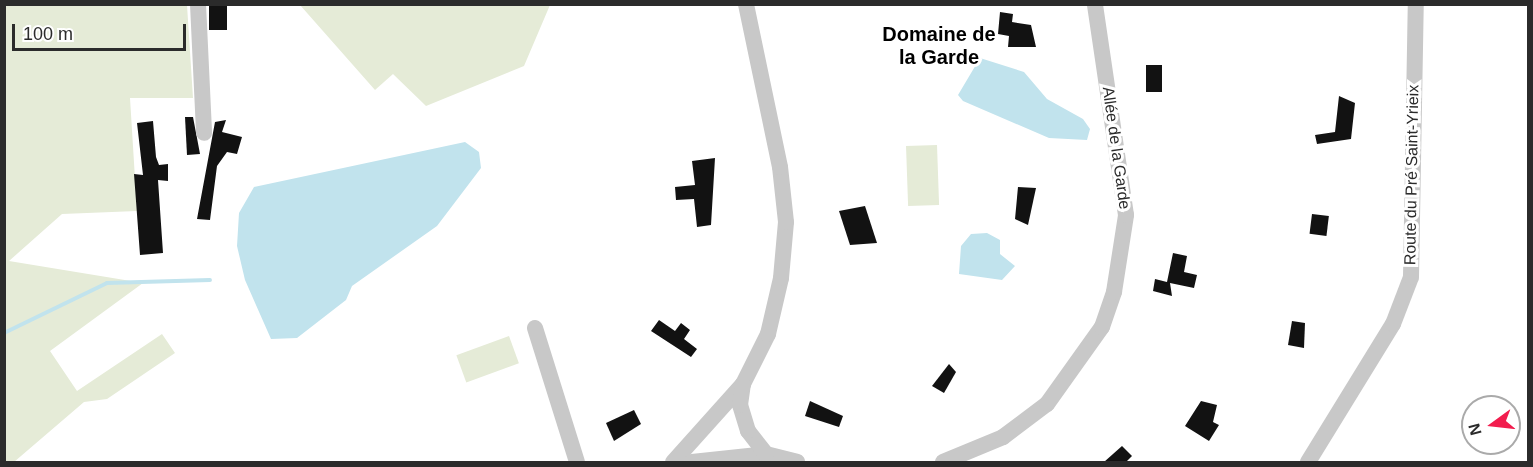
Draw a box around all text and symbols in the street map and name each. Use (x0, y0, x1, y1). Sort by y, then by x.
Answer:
scale bar (15, 12, 189, 50)
district label: Domaine de la Garde (882, 23, 996, 70)
text: 100 m (23, 24, 73, 44)
street label: Allée de la Garde (1098, 85, 1134, 211)
street label: Route du Pré Saint-Yrieix (1401, 85, 1423, 265)
north arrow (1461, 395, 1521, 455)
text: N (1465, 421, 1485, 437)

